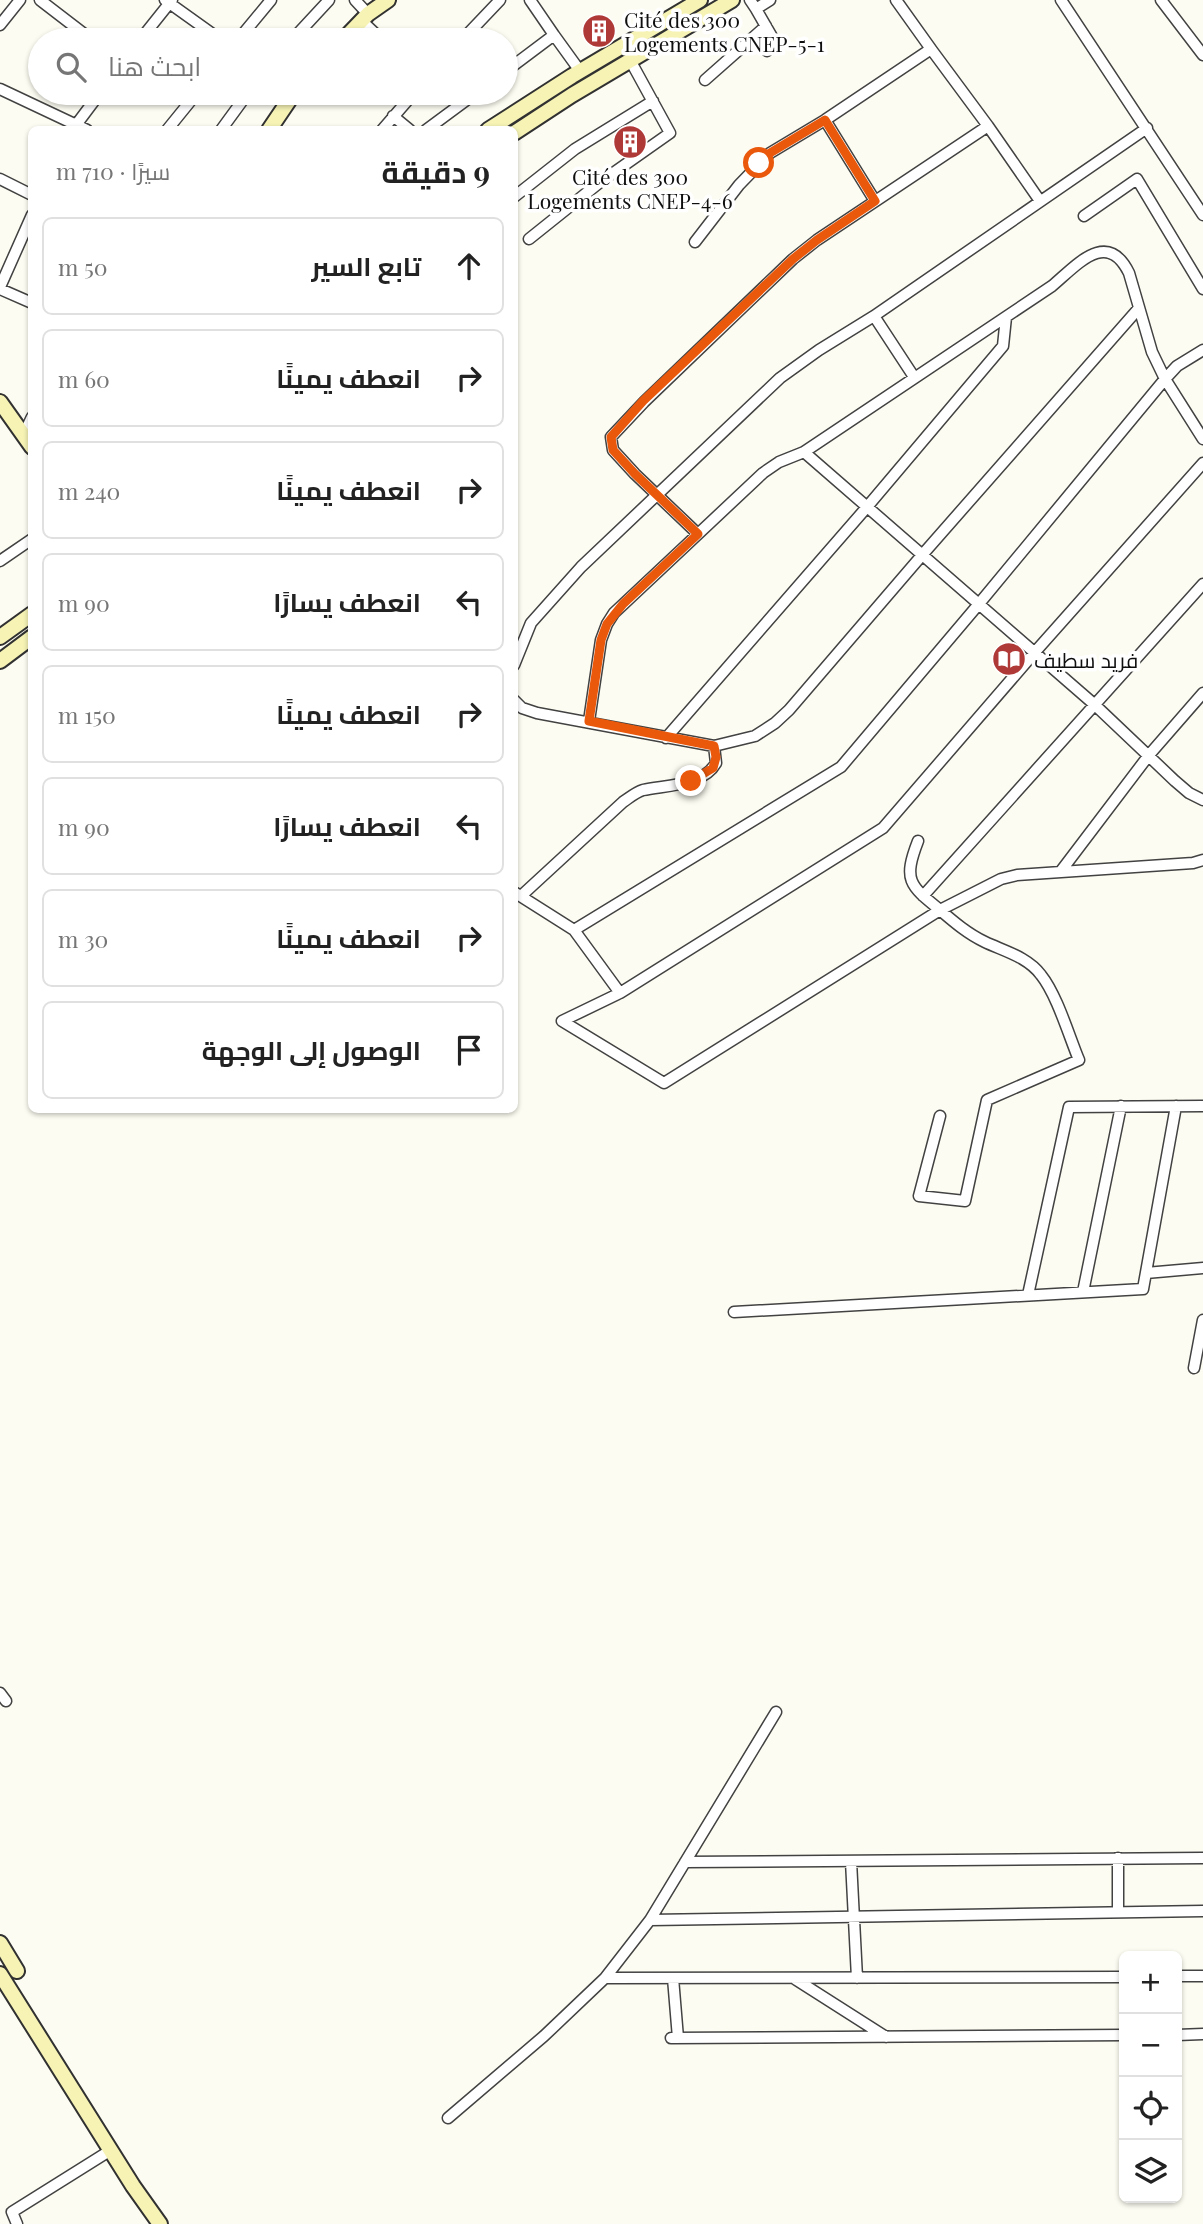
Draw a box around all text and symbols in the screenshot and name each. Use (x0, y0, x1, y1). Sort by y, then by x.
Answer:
place label: Cité des 300 Logements CNEP-5-1 (624, 5, 825, 57)
building icon: Cité des 300 Logements CNEP-5-1 (580, 12, 618, 50)
search box (28, 28, 518, 105)
icon: search (52, 48, 90, 86)
text: ابحث هنا (108, 48, 201, 83)
building icon: Cité des 300 Logements CNEP-4-6 (611, 123, 649, 161)
route start (743, 147, 774, 178)
text: 9 دقيقة (382, 151, 490, 191)
text: سيرًا · 710 m (56, 155, 170, 186)
place label: Cité des 300 Logements CNEP-4-6 (527, 162, 733, 214)
icon: ahead (450, 247, 488, 285)
text: تابع السير (312, 248, 421, 283)
text: 50 m (58, 251, 108, 282)
icon: right (450, 359, 488, 397)
text: انعطف يمينًا (276, 360, 421, 395)
text: 60 m (58, 363, 110, 394)
icon: right (450, 471, 488, 509)
text: انعطف يمينًا (276, 472, 421, 507)
text: 240 m (58, 475, 120, 506)
icon: left (450, 583, 488, 621)
text: انعطف يسارًا (273, 584, 421, 619)
text: 90 m (58, 587, 110, 618)
library icon: فريد سطيف (990, 640, 1028, 678)
place label: فريد سطيف (1034, 645, 1138, 673)
icon: right (450, 695, 488, 733)
text: انعطف يمينًا (276, 696, 421, 731)
text: 150 m (58, 699, 116, 730)
route end (675, 765, 706, 796)
icon: left (450, 807, 488, 845)
text: انعطف يسارًا (273, 808, 421, 843)
text: 90 m (58, 811, 110, 842)
icon: right (450, 919, 488, 957)
text: انعطف يمينًا (276, 920, 421, 955)
text: 30 m (58, 923, 108, 954)
icon: arrive (450, 1031, 488, 1069)
text: الوصول إلى الوجهة (202, 1032, 421, 1067)
map controls (1119, 1951, 1182, 2203)
button: + (1119, 1951, 1182, 2014)
button: − (1119, 2014, 1182, 2077)
button: locate (1119, 2077, 1182, 2140)
button: layers (1119, 2140, 1182, 2203)

